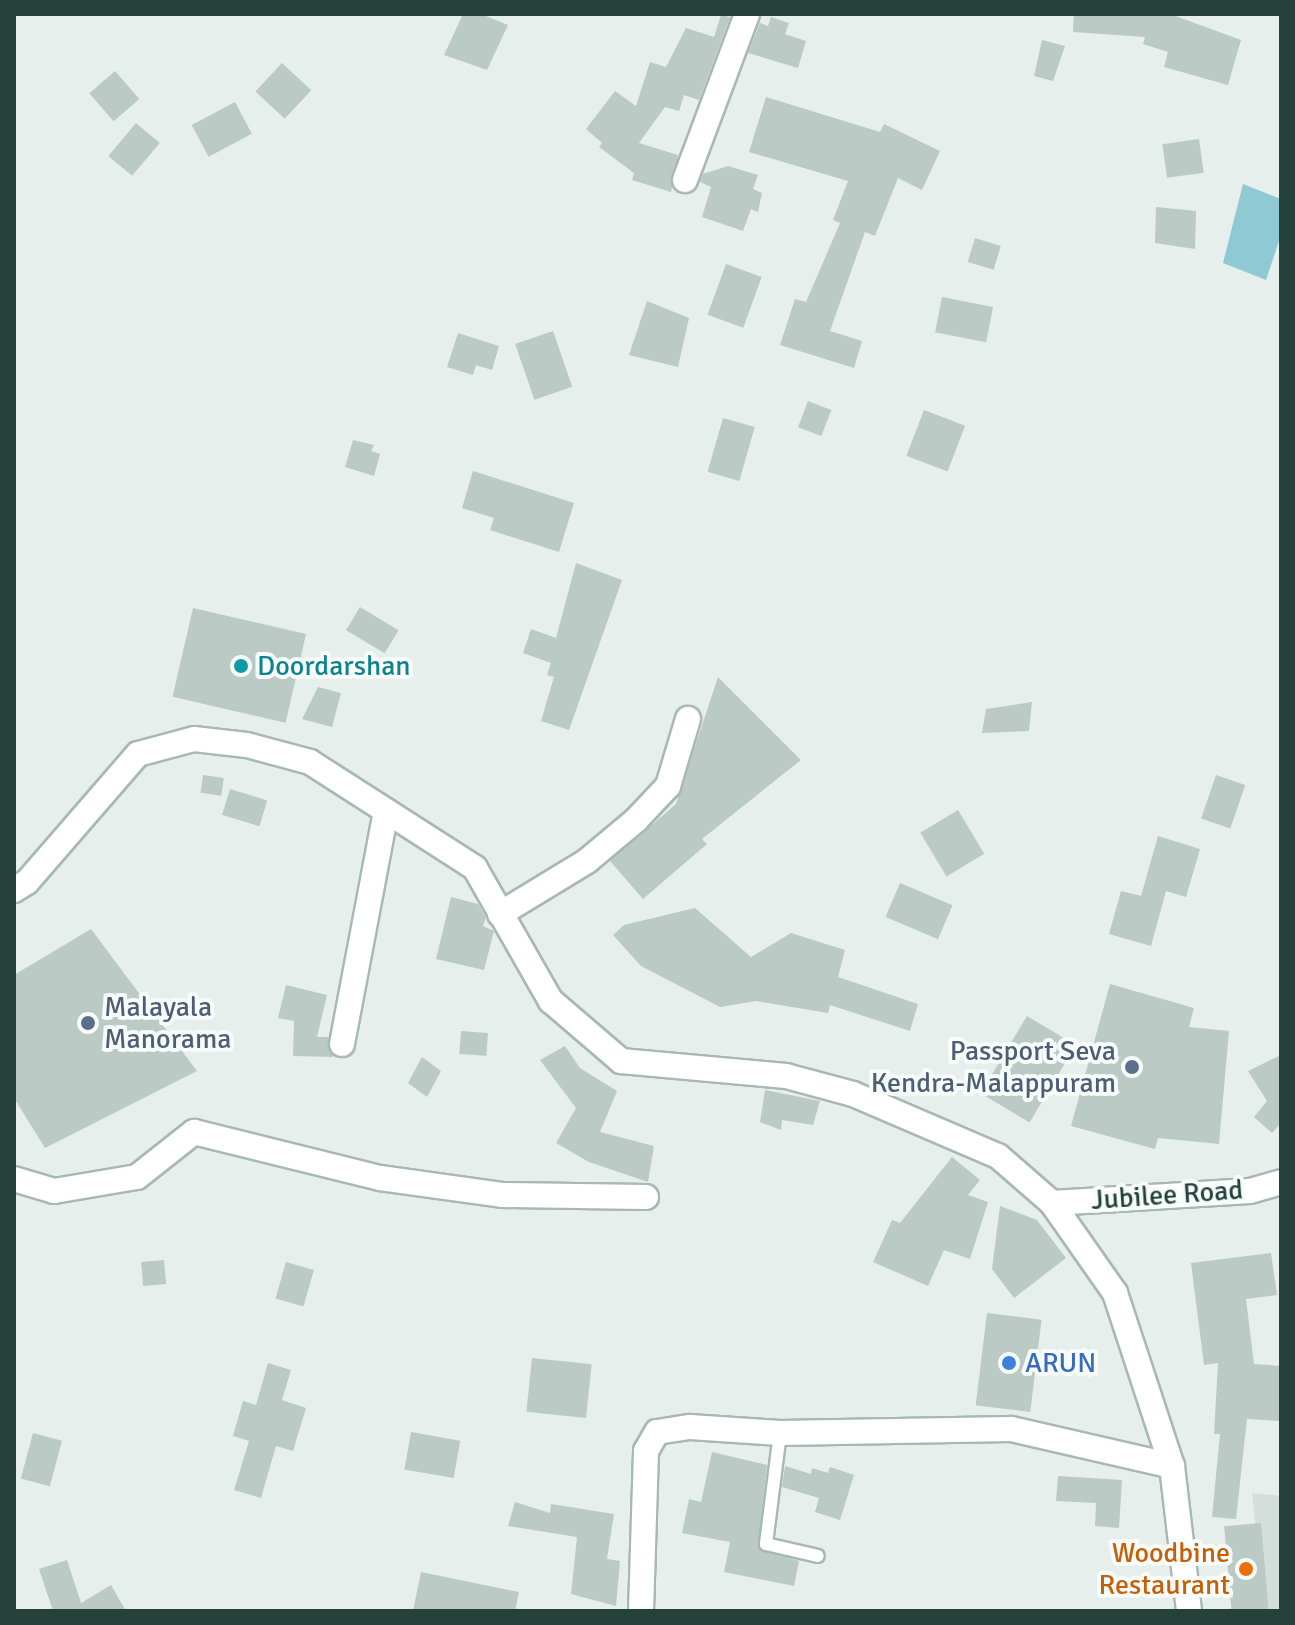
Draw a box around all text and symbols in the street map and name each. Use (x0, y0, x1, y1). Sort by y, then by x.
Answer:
place label: Doordarshan (257, 649, 411, 683)
marker: Doordarshan (232, 657, 250, 675)
place label: Malayala Manorama (104, 990, 231, 1056)
marker: Malayala Manorama (79, 1014, 97, 1032)
place label: Passport Seva Kendra-Malappuram (871, 1034, 1116, 1100)
marker: Passport Seva Kendra-Malappuram (1123, 1058, 1141, 1076)
street label: Jubilee Road (1090, 1173, 1244, 1217)
place label: ARUN (1025, 1346, 1096, 1380)
marker: ARUN (1000, 1354, 1018, 1372)
place label: Woodbine Restaurant (1099, 1536, 1230, 1602)
marker: Woodbine Restaurant (1237, 1560, 1255, 1578)

